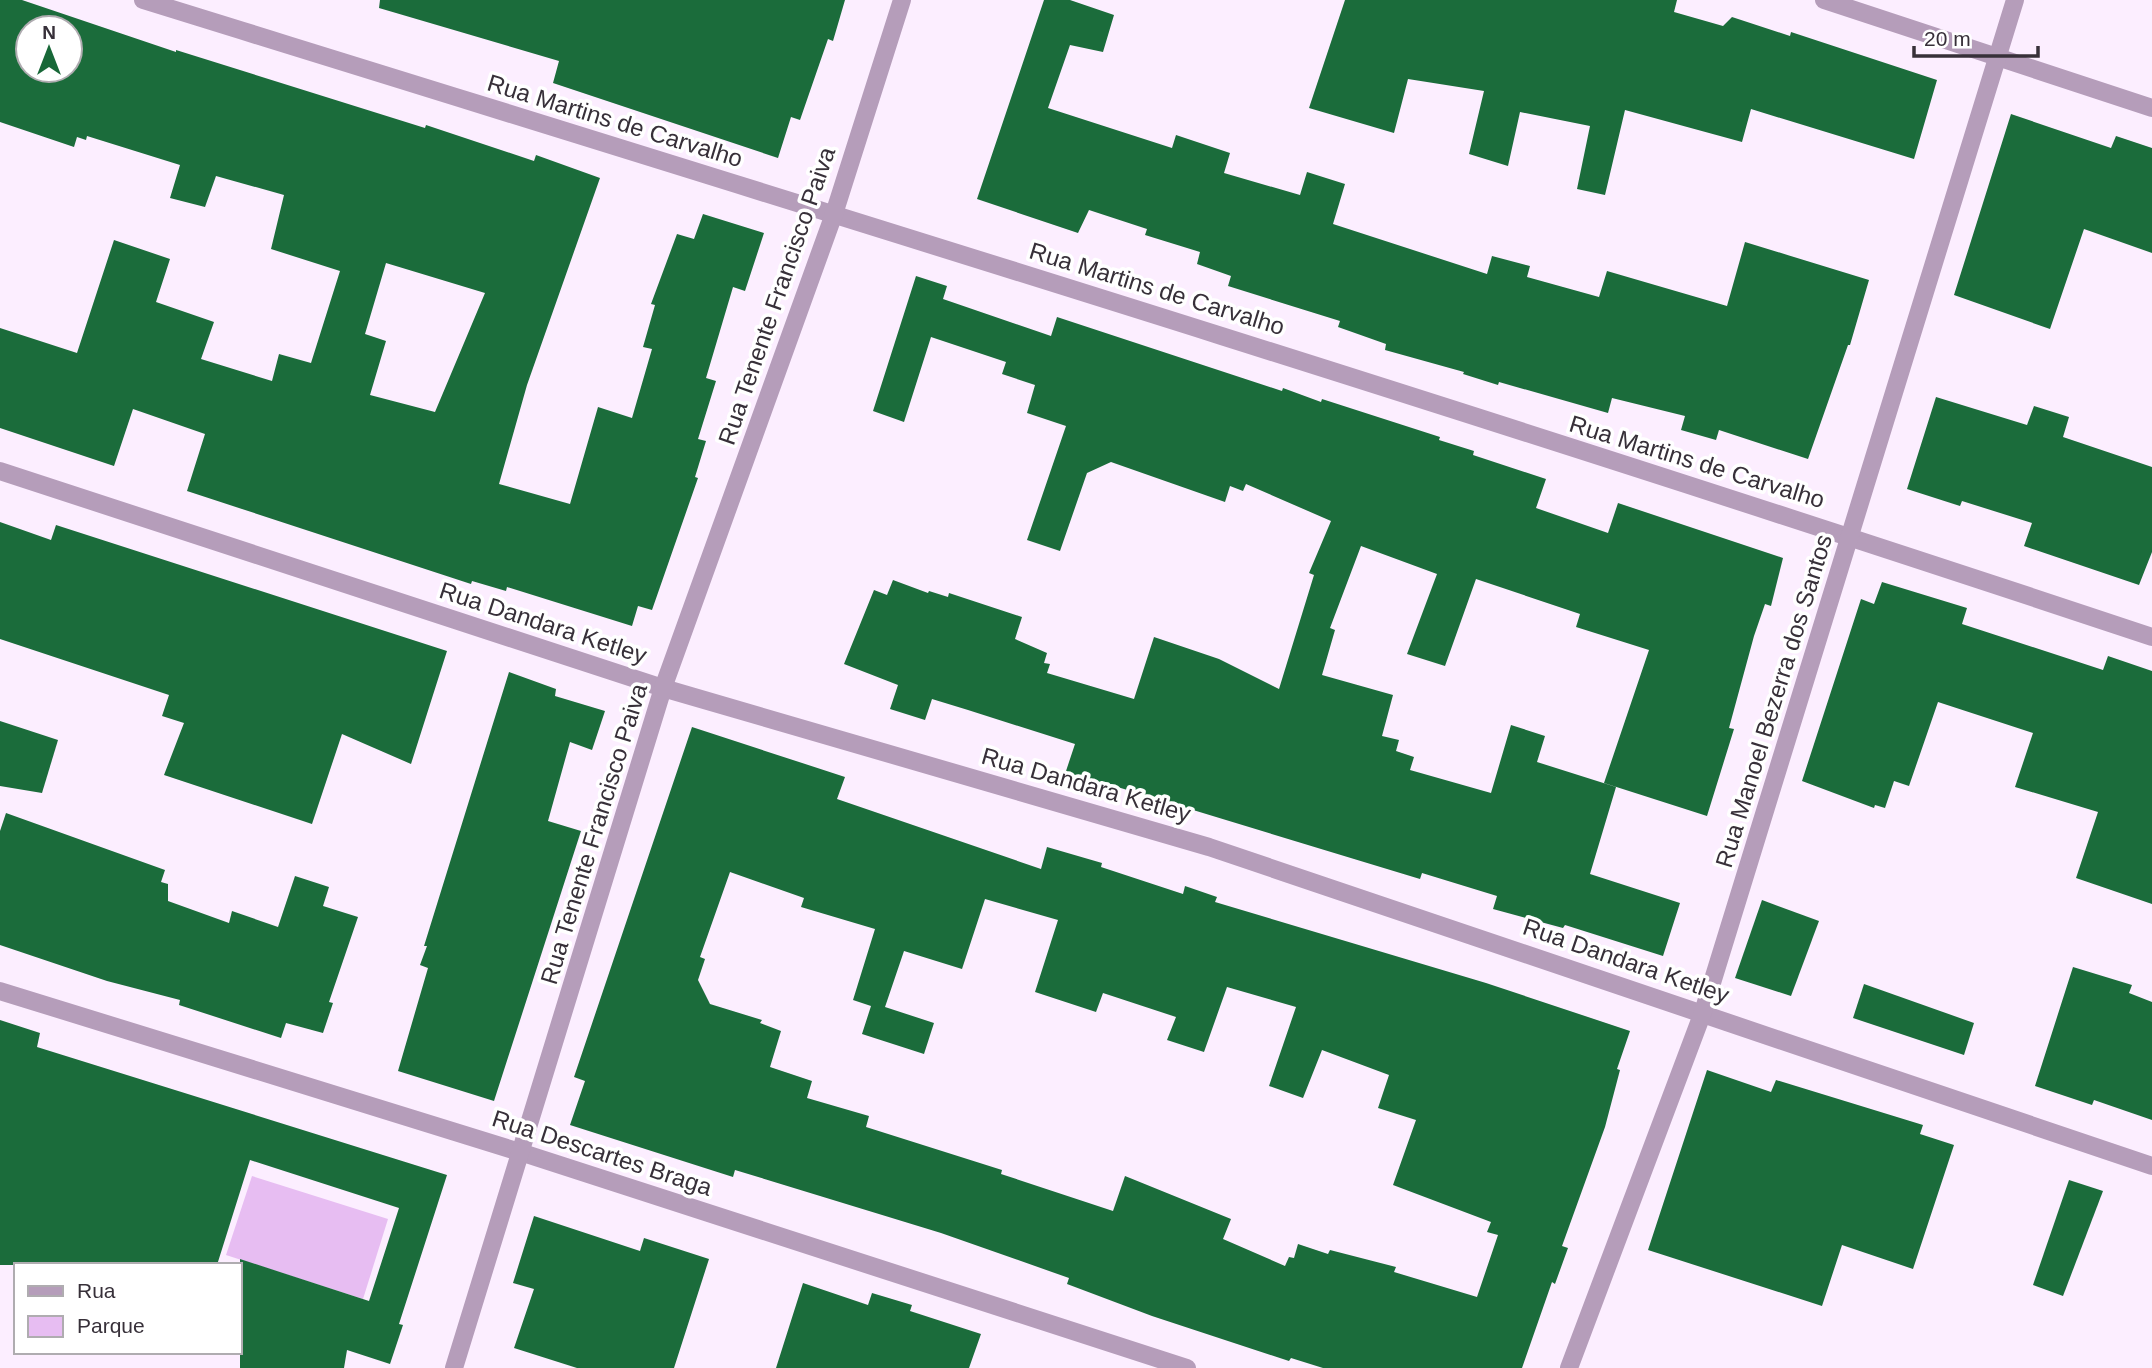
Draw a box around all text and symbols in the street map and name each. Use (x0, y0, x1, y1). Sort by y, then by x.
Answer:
north arrow (14, 14, 84, 84)
scale bar (1914, 14, 2038, 58)
text: N (42, 22, 56, 43)
text: 20 m (1924, 27, 1971, 50)
street label: Rua Martins de Carvalho (484, 69, 746, 172)
street label: Rua Tenente Francisco Paiva (713, 143, 840, 448)
street label: Rua Martins de Carvalho (1026, 237, 1288, 340)
street label: Rua Martins de Carvalho (1566, 410, 1828, 513)
street label: Rua Manoel Bezerra dos Santos (1710, 531, 1837, 871)
street label: Rua Dandara Ketley (436, 576, 650, 669)
street label: Rua Tenente Francisco Paiva (535, 680, 652, 987)
street label: Rua Dandara Ketley (979, 742, 1194, 827)
street label: Rua Dandara Ketley (1520, 913, 1733, 1008)
street label: Rua Descartes Braga (489, 1104, 716, 1201)
legend (14, 1263, 242, 1354)
text: Rua (77, 1279, 116, 1302)
text: Parque (77, 1314, 145, 1337)

